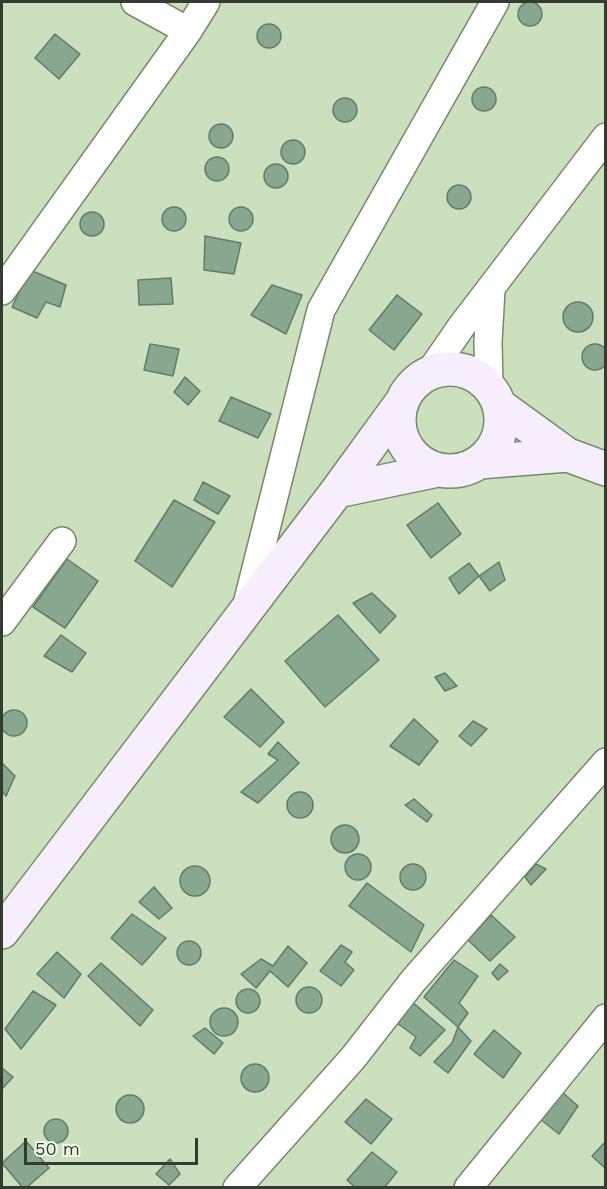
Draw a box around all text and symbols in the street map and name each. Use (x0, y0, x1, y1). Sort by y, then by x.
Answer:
scale bar (27, 1126, 201, 1164)
text: 50 m (35, 1138, 80, 1159)

